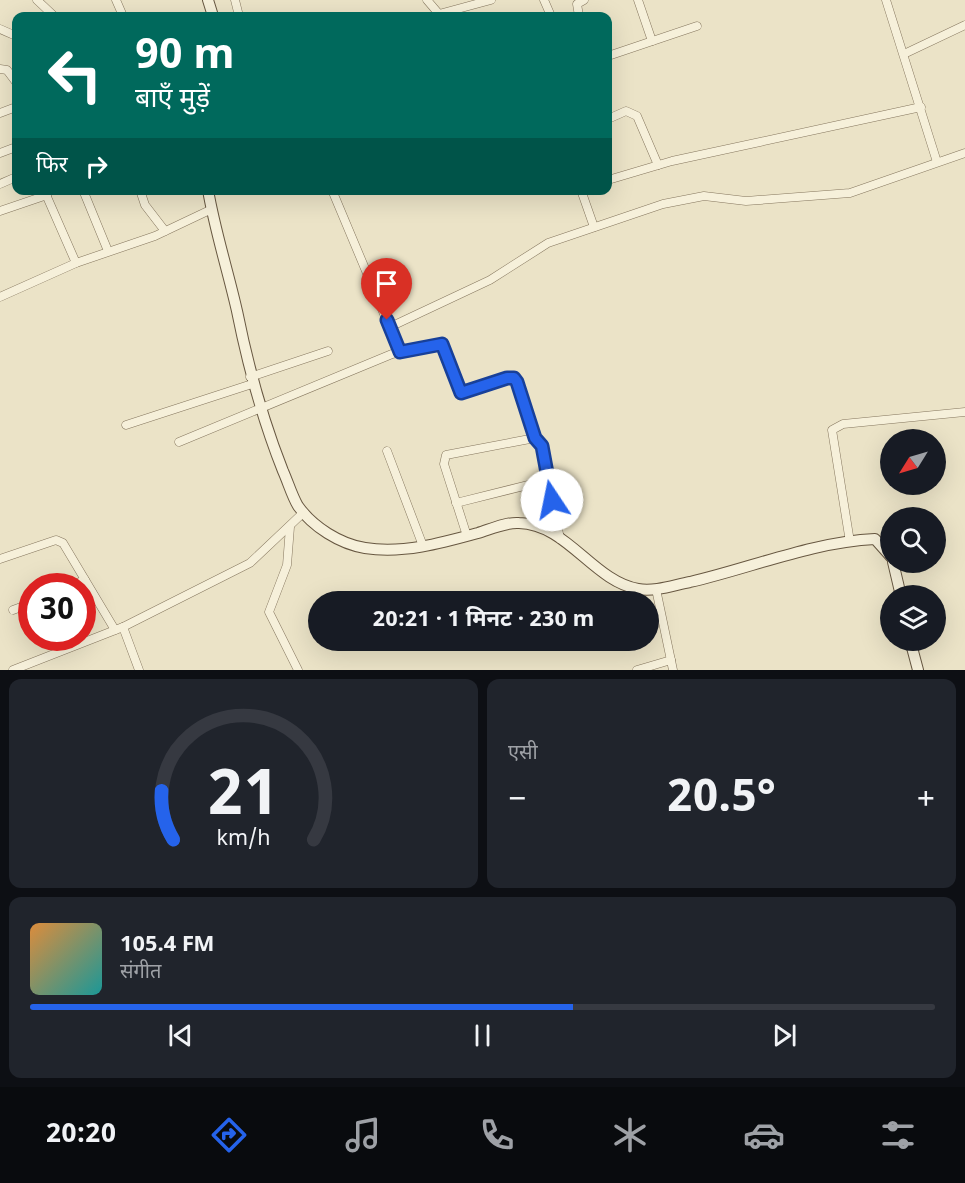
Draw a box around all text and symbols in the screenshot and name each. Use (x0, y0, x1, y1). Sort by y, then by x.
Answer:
text: 90 m (135, 30, 235, 85)
icon: left (36, 36, 114, 114)
text: बाएँ मुड़ें (135, 83, 210, 118)
icon: right (80, 150, 113, 183)
text: फिर (36, 152, 68, 181)
pin (361, 258, 412, 320)
icon: arrive (370, 267, 403, 300)
north arrow (880, 429, 946, 495)
map controls (880, 429, 946, 651)
position arrow (520, 468, 584, 532)
button: search (880, 507, 946, 573)
speed limit sign: 30 (18, 573, 96, 651)
button: layers (880, 585, 946, 651)
text: 20:21 · 1 मिनट · 230 m (373, 606, 594, 635)
text: एसी (508, 741, 538, 767)
text: 21 (208, 758, 279, 839)
text: 20.5° (667, 771, 776, 829)
text: − (508, 779, 526, 822)
text: + (917, 779, 935, 822)
text: km/h (217, 827, 270, 855)
text: 105.4 FM (120, 931, 214, 960)
text: संगीत (120, 960, 161, 986)
icon: previous (164, 1019, 197, 1052)
icon: pause (466, 1019, 499, 1052)
icon: next (768, 1019, 801, 1052)
icon: directions (208, 1114, 250, 1156)
icon: music (342, 1114, 384, 1156)
icon: phone (476, 1114, 518, 1156)
icon: climate (609, 1114, 651, 1156)
icon: car (743, 1114, 785, 1156)
icon: filters (877, 1114, 919, 1156)
text: 20:20 (46, 1118, 116, 1153)

